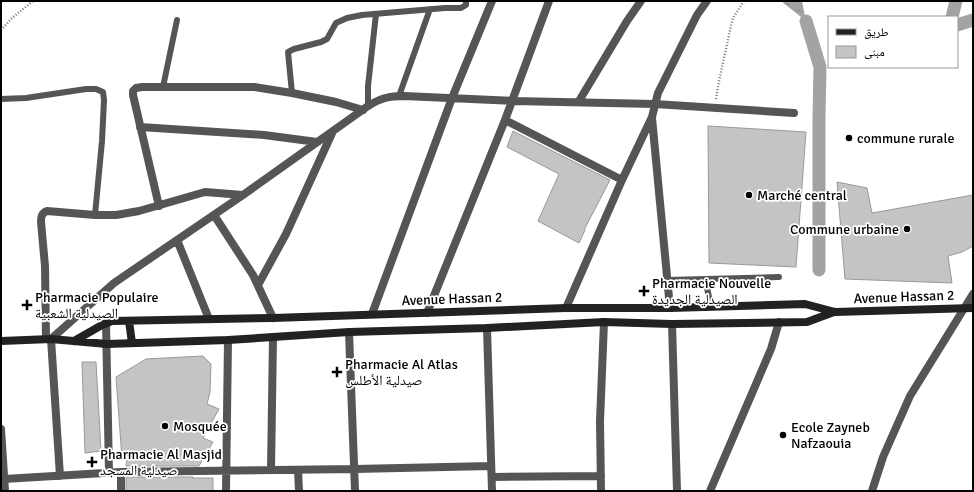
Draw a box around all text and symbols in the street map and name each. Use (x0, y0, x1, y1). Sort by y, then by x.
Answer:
legend (828, 16, 958, 68)
text: طريق (864, 25, 889, 40)
text: مبنى (864, 45, 885, 60)
place label: commune rurale (857, 130, 954, 147)
marker: commune rurale (844, 133, 854, 143)
place label: Marché central (757, 187, 847, 204)
marker: Marché central (744, 190, 754, 200)
place label: Commune urbaine (790, 221, 899, 238)
marker: Commune urbaine (902, 224, 912, 234)
place label: Pharmacie Nouvelle الصيدلية الجديدة (652, 275, 771, 308)
marker: Pharmacie Nouvelle الصيدلية الجديدة (639, 286, 649, 296)
street label: Avenue Hassan 2 (853, 287, 955, 307)
place label: Pharmacie Populaire الصيدلية الشعبية (35, 289, 159, 322)
street label: Avenue Hassan 2 (401, 289, 503, 309)
marker: Pharmacie Populaire الصيدلية الشعبية (22, 300, 32, 310)
place label: Pharmacie Al Atlas صيدلية الأطلس (345, 356, 458, 389)
marker: Pharmacie Al Atlas صيدلية الأطلس (332, 367, 342, 377)
place label: Mosquée (173, 418, 227, 435)
place label: Ecole Zayneb Nafzaouia (791, 419, 870, 452)
marker: Mosquée (160, 421, 170, 431)
marker: Ecole Zayneb Nafzaouia (778, 430, 788, 440)
place label: Pharmacie Al Masjid صيدلية المسجد (100, 446, 222, 479)
marker: Pharmacie Al Masjid صيدلية المسجد (87, 457, 97, 467)

